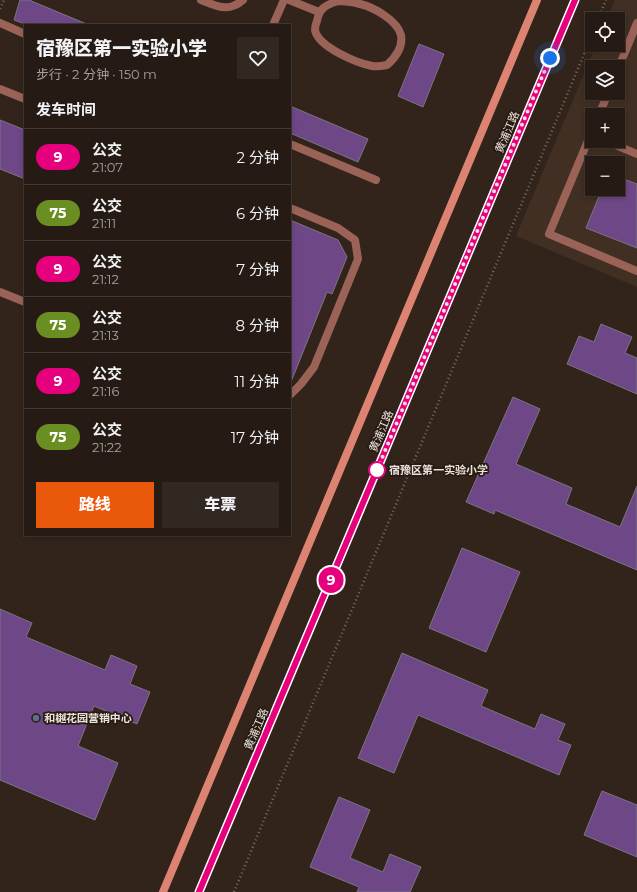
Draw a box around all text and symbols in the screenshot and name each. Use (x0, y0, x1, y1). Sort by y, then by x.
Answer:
map controls (585, 12, 625, 196)
button: locate (585, 12, 625, 52)
text: 宿豫区第一实验小学 (36, 37, 207, 60)
button: heart (237, 37, 279, 79)
your location (540, 48, 560, 68)
button: layers (585, 60, 625, 100)
text: 步行 · 2 分钟 · 150 m (36, 66, 157, 82)
text: 发车时间 (36, 100, 96, 119)
button: + (585, 108, 625, 148)
street label: 黄浦江路 (492, 109, 522, 155)
text: 公交 (92, 140, 122, 159)
text: 9 (54, 148, 62, 166)
text: 2 分钟 (237, 148, 279, 167)
button: − (585, 156, 625, 196)
text: 21:07 (92, 159, 123, 175)
text: 公交 (92, 196, 122, 215)
text: 75 (50, 204, 66, 222)
text: 6 分钟 (236, 204, 279, 223)
text: 21:11 (92, 215, 116, 231)
text: 公交 (92, 252, 122, 271)
text: 9 (54, 260, 62, 278)
text: 7 分钟 (236, 260, 279, 279)
text: 21:12 (92, 271, 119, 287)
text: 公交 (92, 308, 122, 327)
text: 75 (50, 316, 66, 334)
text: 8 分钟 (235, 316, 279, 335)
text: 21:13 (92, 327, 119, 343)
text: 公交 (92, 364, 122, 383)
text: 9 (54, 372, 62, 390)
text: 11 分钟 (234, 372, 279, 391)
text: 21:16 (92, 383, 119, 399)
street label: 黄浦江路 (366, 408, 396, 454)
text: 公交 (92, 420, 122, 439)
text: 75 (50, 428, 66, 446)
text: 17 分钟 (231, 428, 279, 447)
text: 21:22 (92, 439, 122, 455)
marker: 宿豫区第一实验小学 (368, 461, 386, 479)
place label: 宿豫区第一实验小学 (389, 463, 488, 477)
button: 路线 (36, 482, 154, 528)
button: 车票 (162, 482, 279, 528)
line badge: 9 (318, 567, 344, 593)
text: 9 (327, 571, 335, 589)
street label: 黄浦江路 (241, 706, 271, 752)
place label: 和樾花园营销中心 (44, 711, 132, 725)
marker: 和樾花园营销中心 (31, 713, 41, 723)

